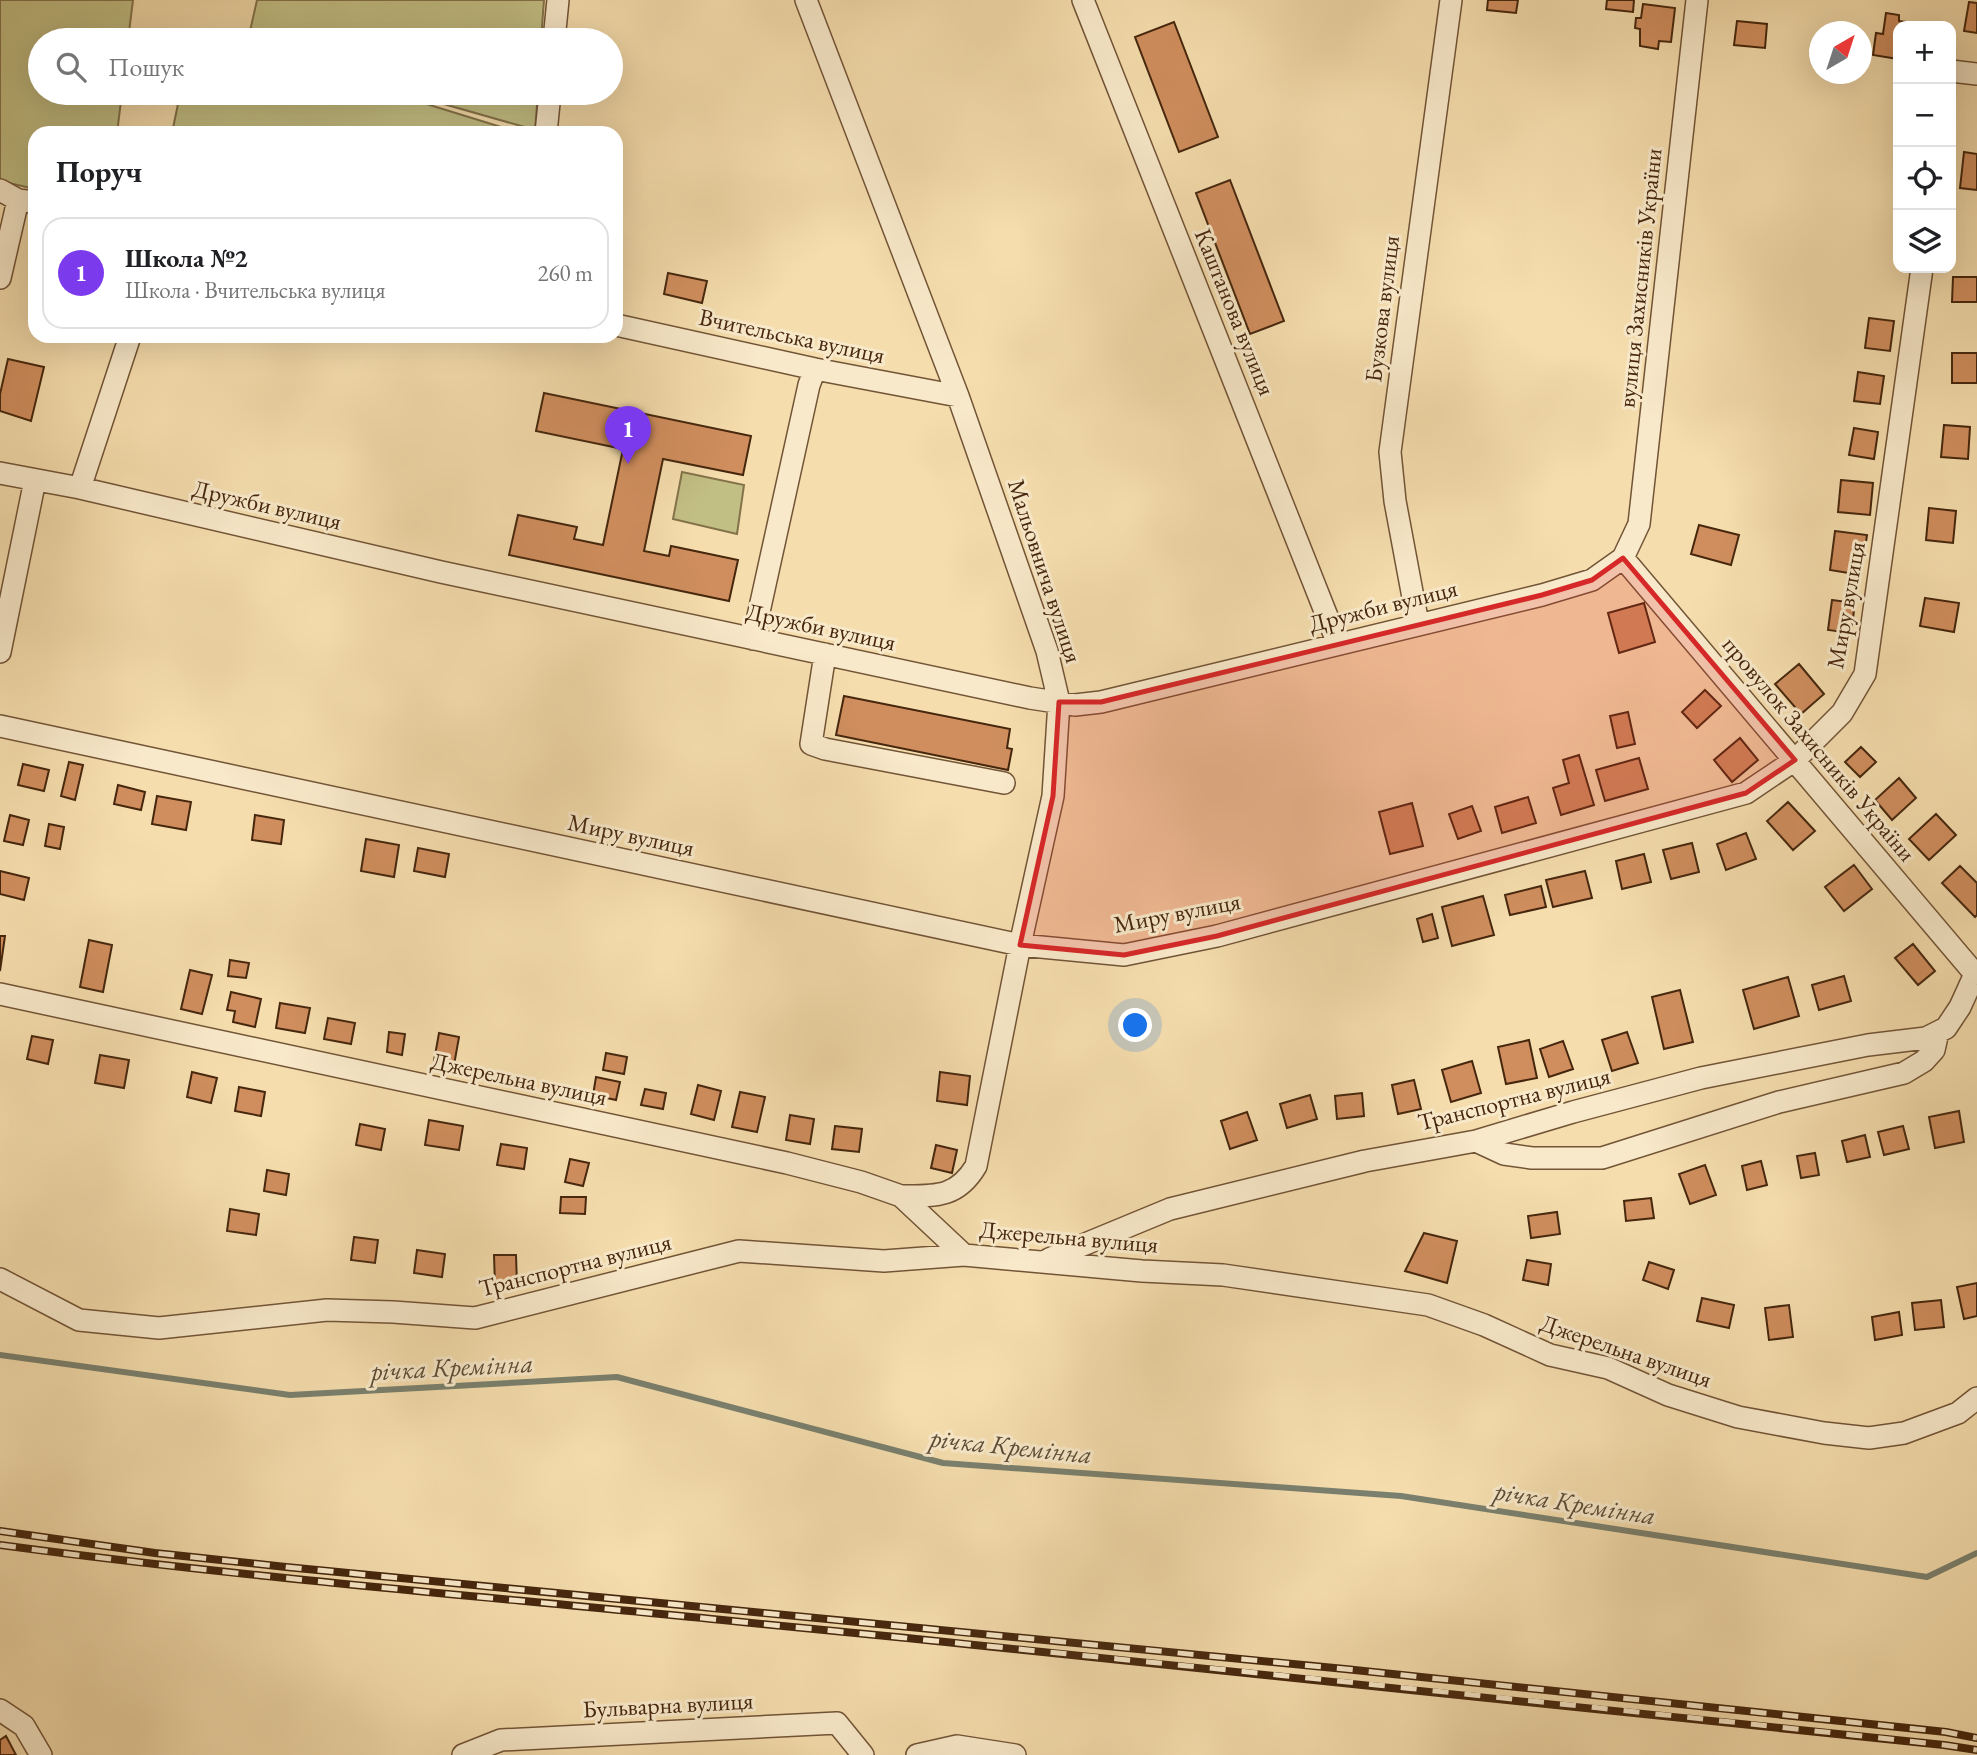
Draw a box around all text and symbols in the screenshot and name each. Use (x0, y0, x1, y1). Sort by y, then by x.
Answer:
north arrow (1809, 21, 1872, 84)
map controls (1893, 21, 1956, 273)
button: + (1893, 21, 1956, 84)
search box (28, 28, 623, 105)
icon: search (52, 48, 90, 86)
text: Пошук (108, 50, 184, 84)
button: − (1893, 84, 1956, 147)
street label: вулиця Захисників України (1610, 146, 1669, 409)
button: locate (1893, 147, 1956, 210)
text: Поруч (56, 152, 142, 191)
button: layers (1893, 210, 1956, 273)
street label: Каштанова вулиця (1188, 224, 1283, 400)
street label: Бузкова вулиця (1357, 233, 1406, 384)
text: Школа №2 (125, 241, 248, 275)
text: 1 (75, 258, 87, 288)
text: 260 m (537, 258, 593, 288)
text: Школа · Вчительська вулиця (125, 275, 385, 305)
street label: Вчительська вулиця (696, 301, 888, 370)
pin: 1 (605, 406, 651, 464)
street label: Дружби вулиця (190, 472, 345, 537)
street label: Мальовнича вулиця (1001, 475, 1090, 667)
street label: Миру вулиця (1819, 539, 1872, 671)
street label: Дружби вулиця (1305, 572, 1461, 639)
street label: Дружби вулиця (744, 596, 899, 658)
street label: провулок Захисників України (1716, 630, 1923, 868)
street label: Миру вулиця (565, 806, 697, 863)
street label: Миру вулиця (1111, 885, 1243, 940)
your location (1118, 1008, 1152, 1042)
street label: Джерельна вулиця (428, 1045, 610, 1112)
street label: Транспортна вулиця (1414, 1060, 1614, 1137)
street label: Джерельна вулиця (978, 1213, 1160, 1260)
street label: Транспортна вулиця (475, 1226, 675, 1303)
street label: Джерельна вулиця (1536, 1307, 1716, 1394)
water label: річка Кремінна (366, 1346, 534, 1388)
water label: річка Кремінна (924, 1420, 1094, 1471)
water label: річка Кремінна (1488, 1473, 1658, 1533)
street label: Бульварна вулиця (582, 1685, 754, 1724)

